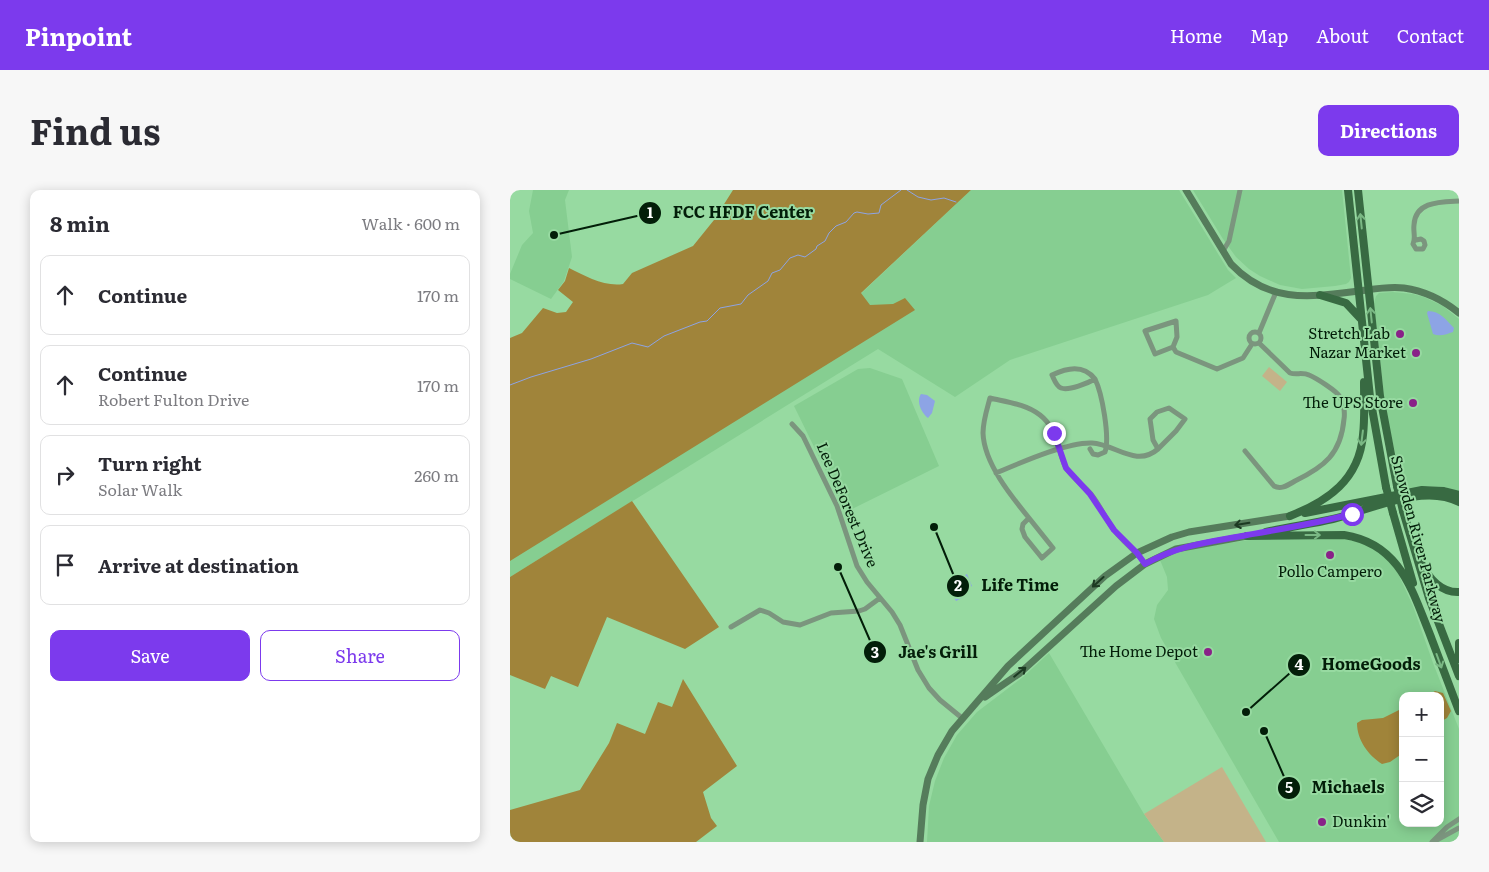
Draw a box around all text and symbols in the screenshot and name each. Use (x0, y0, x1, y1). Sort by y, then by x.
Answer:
text: Pinpoint (25, 18, 132, 53)
text: Home (1170, 22, 1222, 49)
text: Map (1250, 22, 1288, 49)
text: About (1316, 22, 1369, 49)
text: Contact (1397, 22, 1464, 49)
text: Find us (30, 104, 160, 156)
button: Directions (1318, 105, 1459, 156)
callout: FCC HFDF Center (637, 197, 823, 228)
text: FCC HFDF Center (673, 199, 814, 223)
text: 1 (647, 200, 653, 223)
text: 8 min (50, 207, 110, 238)
text: Walk · 600 m (362, 211, 460, 235)
one-way arrow (1356, 214, 1366, 230)
icon: ahead (51, 281, 79, 309)
text: Continue (98, 281, 187, 309)
text: 170 m (417, 283, 459, 307)
one-way arrow (1366, 307, 1375, 323)
place label: Stretch Lab (1308, 321, 1390, 344)
marker: Stretch Lab (1394, 328, 1406, 340)
place label: Nazar Market (1309, 340, 1406, 363)
marker: Nazar Market (1410, 347, 1422, 359)
text: Continue (98, 359, 187, 387)
icon: ahead (51, 371, 79, 399)
text: 170 m (417, 373, 459, 397)
text: Robert Fulton Drive (98, 387, 249, 411)
place label: The UPS Store (1302, 390, 1403, 413)
marker: The UPS Store (1407, 397, 1419, 409)
route end (1043, 422, 1066, 445)
one-way arrow (1357, 430, 1367, 446)
street label: Lee DeForest Drive (812, 438, 885, 571)
text: Turn right (98, 449, 202, 477)
street label: Snowden River Parkway (1386, 452, 1453, 625)
icon: right (51, 461, 79, 489)
text: 260 m (414, 463, 459, 487)
text: Solar Walk (98, 477, 182, 501)
route start (1341, 503, 1364, 526)
one-way arrow (1234, 519, 1250, 529)
one-way arrow (1304, 530, 1321, 540)
marker: Pollo Campero (1324, 549, 1336, 561)
icon: arrive (51, 551, 79, 579)
text: Arrive at destination (98, 551, 299, 579)
place label: Pollo Campero (1278, 559, 1382, 582)
callout: Life Time (946, 570, 1068, 601)
text: Life Time (981, 572, 1059, 596)
text: 2 (954, 573, 962, 596)
one-way arrow (1092, 576, 1105, 588)
button: Save (50, 630, 250, 681)
button: Share (260, 630, 460, 681)
callout: Jae's Grill (863, 637, 987, 668)
text: Jae's Grill (898, 639, 978, 663)
place label: The Home Depot (1079, 639, 1198, 662)
text: 3 (871, 640, 879, 663)
marker: The Home Depot (1202, 646, 1214, 658)
callout: HomeGoods (1287, 649, 1431, 680)
text: HomeGoods (1322, 651, 1420, 675)
text: 4 (1294, 652, 1304, 675)
one-way arrow (1435, 652, 1444, 668)
one-way arrow (1013, 667, 1026, 678)
map controls (1399, 692, 1444, 827)
button: + (1399, 692, 1444, 737)
button: − (1399, 737, 1444, 782)
callout: Michaels (1277, 772, 1395, 803)
text: Michaels (1311, 774, 1385, 798)
text: 5 (1285, 775, 1293, 798)
button: layers (1399, 782, 1444, 827)
place label: Dunkin' (1332, 809, 1390, 832)
marker: Dunkin' (1316, 816, 1328, 828)

